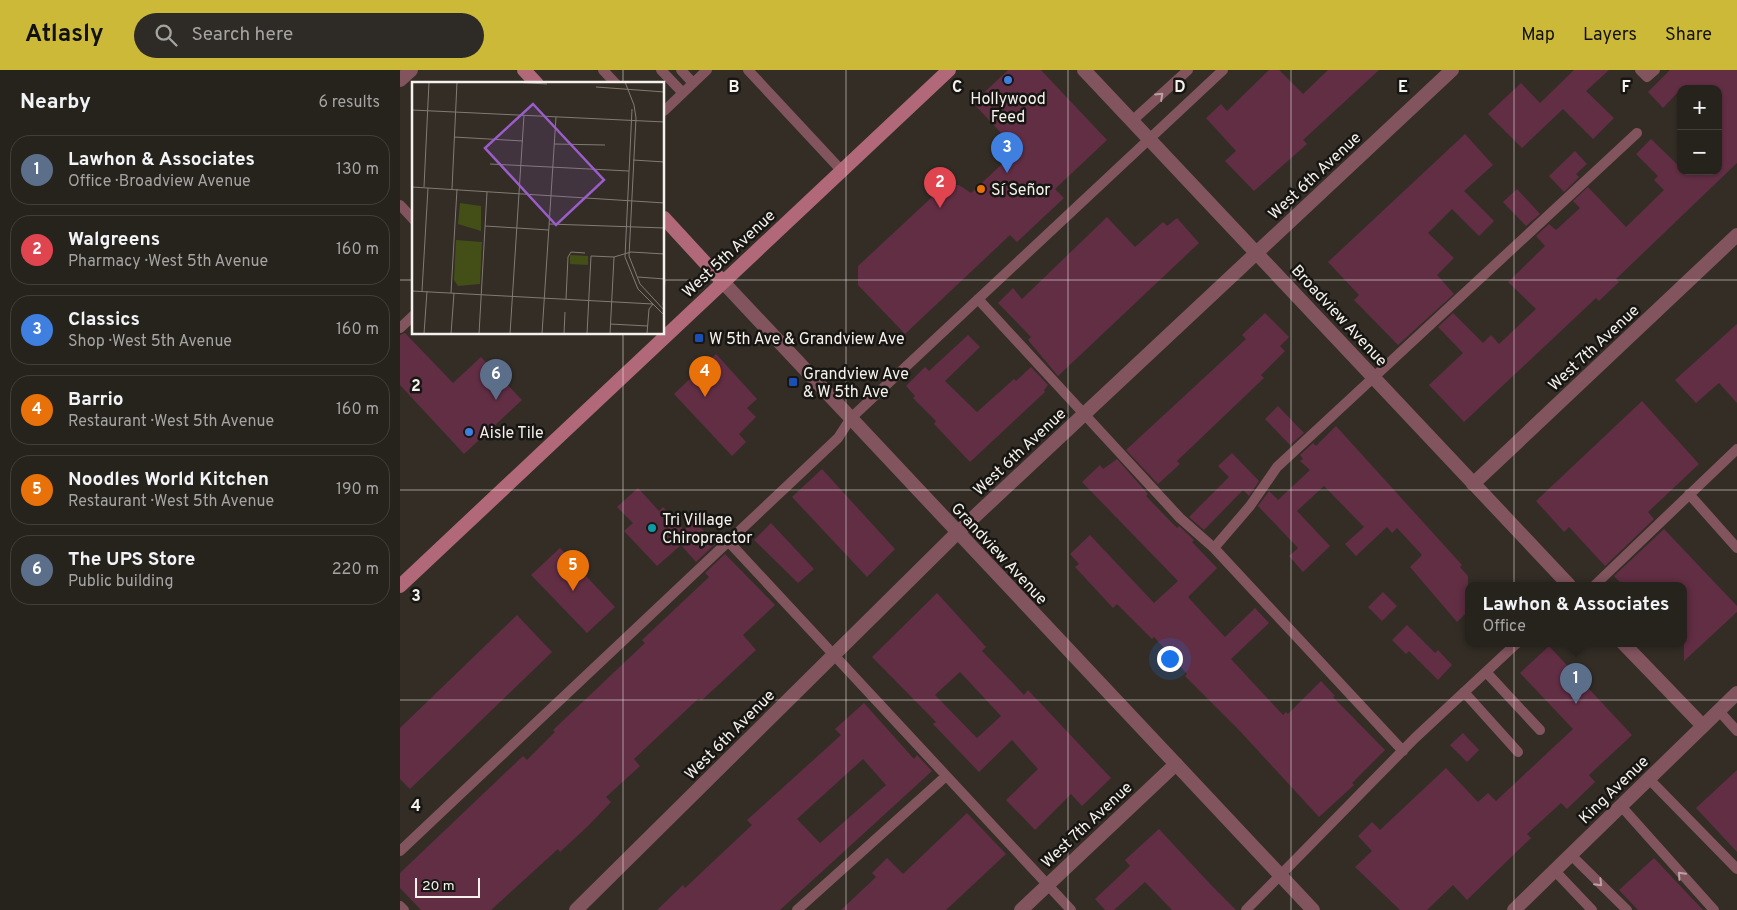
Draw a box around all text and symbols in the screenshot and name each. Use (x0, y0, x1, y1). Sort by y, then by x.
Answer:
search box (134, 13, 484, 58)
text: Atlasly (25, 20, 104, 50)
icon: search (152, 21, 180, 49)
text: Search here (192, 23, 293, 47)
text: Map (1521, 24, 1555, 47)
text: Layers (1583, 24, 1637, 47)
text: Share (1665, 24, 1712, 47)
marker: Hollywood Feed (1002, 74, 1014, 86)
text: B (728, 78, 740, 98)
text: C (952, 78, 962, 98)
text: D (1174, 78, 1186, 98)
text: E (1398, 78, 1408, 98)
text: F (1621, 78, 1631, 98)
inset map (412, 82, 665, 335)
map controls (1677, 85, 1722, 175)
button: + (1677, 85, 1722, 130)
text: Nearby (20, 89, 91, 116)
place label: Hollywood Feed (970, 90, 1046, 128)
text: 6 results (318, 93, 380, 113)
one-way arrow (1154, 93, 1163, 102)
street label: West 6th Avenue (1265, 128, 1366, 225)
button: − (1677, 130, 1722, 175)
pin: 3 (991, 132, 1023, 173)
text: Lawhon & Associates (68, 148, 255, 172)
text: 1 (34, 160, 40, 180)
text: 130 m (336, 160, 379, 180)
pin: 2 (924, 167, 956, 208)
text: Office · Broadview Avenue (68, 172, 251, 192)
place label: Sí Señor (991, 181, 1051, 201)
marker: Sí Señor (975, 183, 987, 195)
street label: West 5th Avenue (679, 206, 780, 303)
text: Walgreens (68, 228, 160, 252)
text: 2 (32, 240, 42, 260)
text: 160 m (336, 240, 379, 260)
text: Pharmacy · West 5th Avenue (68, 252, 268, 272)
street label: Broadview Avenue (1286, 261, 1391, 371)
street label: West 7th Avenue (1545, 301, 1644, 396)
text: Classics (68, 308, 140, 332)
text: 3 (32, 320, 42, 340)
text: 160 m (336, 320, 379, 340)
place label: W 5th Ave & Grandview Ave (709, 330, 905, 350)
text: Shop · West 5th Avenue (68, 332, 232, 352)
marker: W 5th Ave & Grandview Ave (693, 332, 705, 344)
pin: 4 (689, 356, 721, 397)
pin: 6 (480, 359, 512, 400)
place label: Grandview Ave & W 5th Ave (803, 365, 909, 403)
marker: Grandview Ave & W 5th Ave (787, 376, 799, 388)
text: 2 (411, 377, 421, 397)
text: Barrio (68, 388, 124, 412)
text: 4 (32, 400, 42, 420)
text: 160 m (336, 400, 379, 420)
street label: West 6th Avenue (970, 404, 1071, 501)
text: Restaurant · West 5th Avenue (68, 412, 274, 432)
place label: Aisle Tile (479, 424, 544, 444)
marker: Aisle Tile (463, 426, 475, 438)
text: Noodles World Kitchen (68, 468, 269, 492)
text: 5 (32, 480, 42, 500)
text: 190 m (336, 480, 379, 500)
text: Restaurant · West 5th Avenue (68, 492, 274, 512)
street label: Grandview Avenue (946, 499, 1051, 610)
place label: Tri Village Chiropractor (662, 511, 752, 549)
marker: Tri Village Chiropractor (646, 522, 658, 534)
text: The UPS Store (68, 548, 195, 572)
pin: 5 (557, 550, 589, 591)
text: 6 (32, 560, 42, 580)
text: 220 m (332, 560, 379, 580)
text: Public building (68, 572, 173, 592)
popup (1465, 582, 1687, 647)
text: 3 (411, 587, 421, 607)
text: Lawhon & Associates (1483, 593, 1669, 617)
text: Office (1483, 617, 1526, 637)
your location (1157, 646, 1183, 672)
pin: 1 (1560, 663, 1592, 704)
street label: West 6th Avenue (681, 686, 780, 785)
street label: King Avenue (1575, 752, 1654, 829)
street label: West 7th Avenue (1038, 778, 1137, 873)
text: 4 (411, 797, 421, 817)
one-way arrow (1678, 871, 1687, 880)
scale bar (415, 875, 480, 898)
one-way arrow (1593, 877, 1602, 886)
text: 20 m (422, 878, 455, 895)

